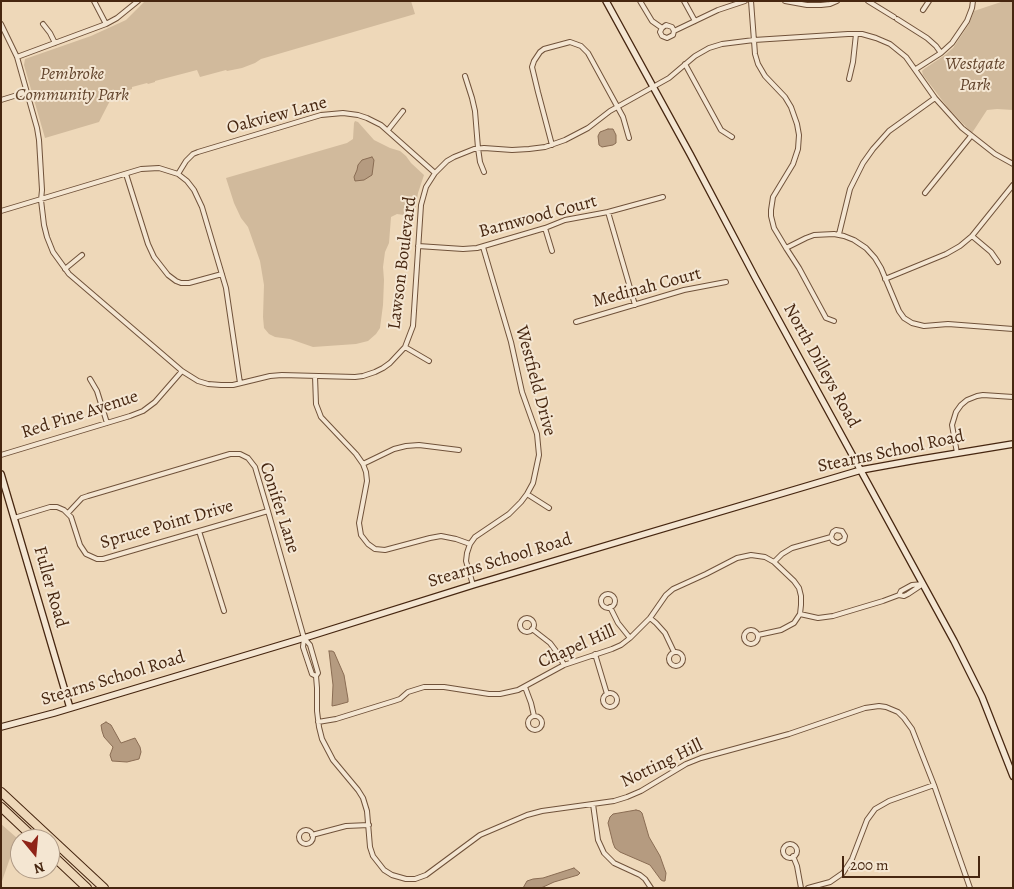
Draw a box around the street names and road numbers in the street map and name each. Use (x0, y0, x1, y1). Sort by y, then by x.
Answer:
street label: Oakview Lane (225, 92, 329, 140)
street label: Barnwood Court (476, 191, 600, 243)
street label: Lawson Boulevard (384, 195, 422, 331)
street label: Medinah Court (590, 263, 704, 313)
street label: North Dilleys Road (778, 300, 864, 432)
street label: Westfield Drive (510, 323, 560, 439)
street label: Red Pine Avenue (19, 386, 141, 444)
street label: Stearns School Road (816, 426, 966, 478)
street label: Conifer Lane (254, 460, 304, 556)
street label: Spruce Point Drive (98, 496, 236, 554)
street label: Stearns School Road (425, 529, 575, 593)
street label: Fuller Road (28, 544, 72, 630)
street label: Chapel Hill (535, 620, 619, 674)
street label: Stearns School Road (38, 647, 188, 711)
street label: Notting Hill (618, 735, 706, 793)

